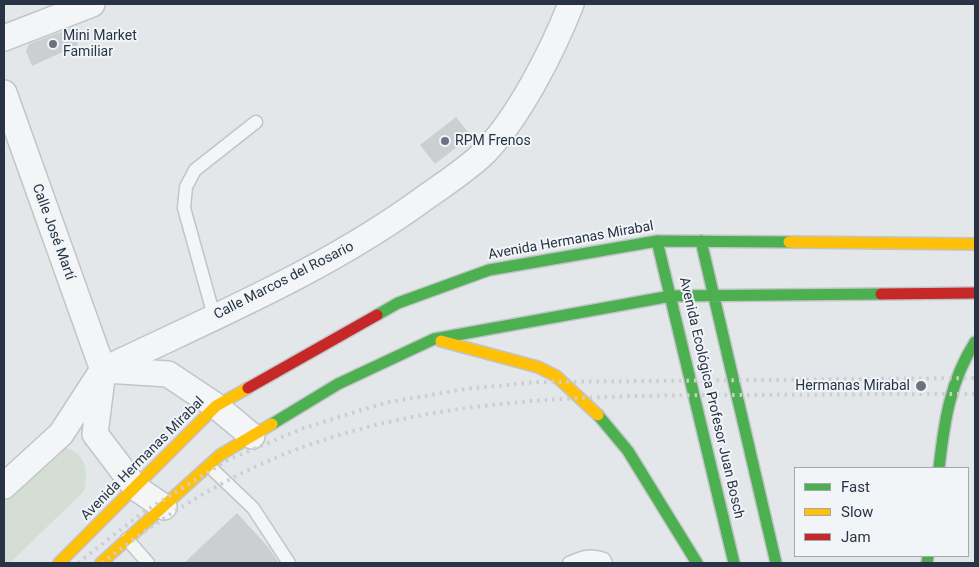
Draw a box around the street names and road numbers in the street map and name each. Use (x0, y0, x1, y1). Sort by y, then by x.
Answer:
street label: Calle José Martí (28, 182, 78, 282)
street label: Avenida Hermanas Mirabal (487, 218, 655, 264)
street label: Calle Marcos del Rosario (211, 238, 357, 324)
street label: Avenida Ecológica Profesor Juan Bosch (675, 276, 747, 520)
street label: Avenida Hermanas Mirabal (78, 394, 208, 524)

